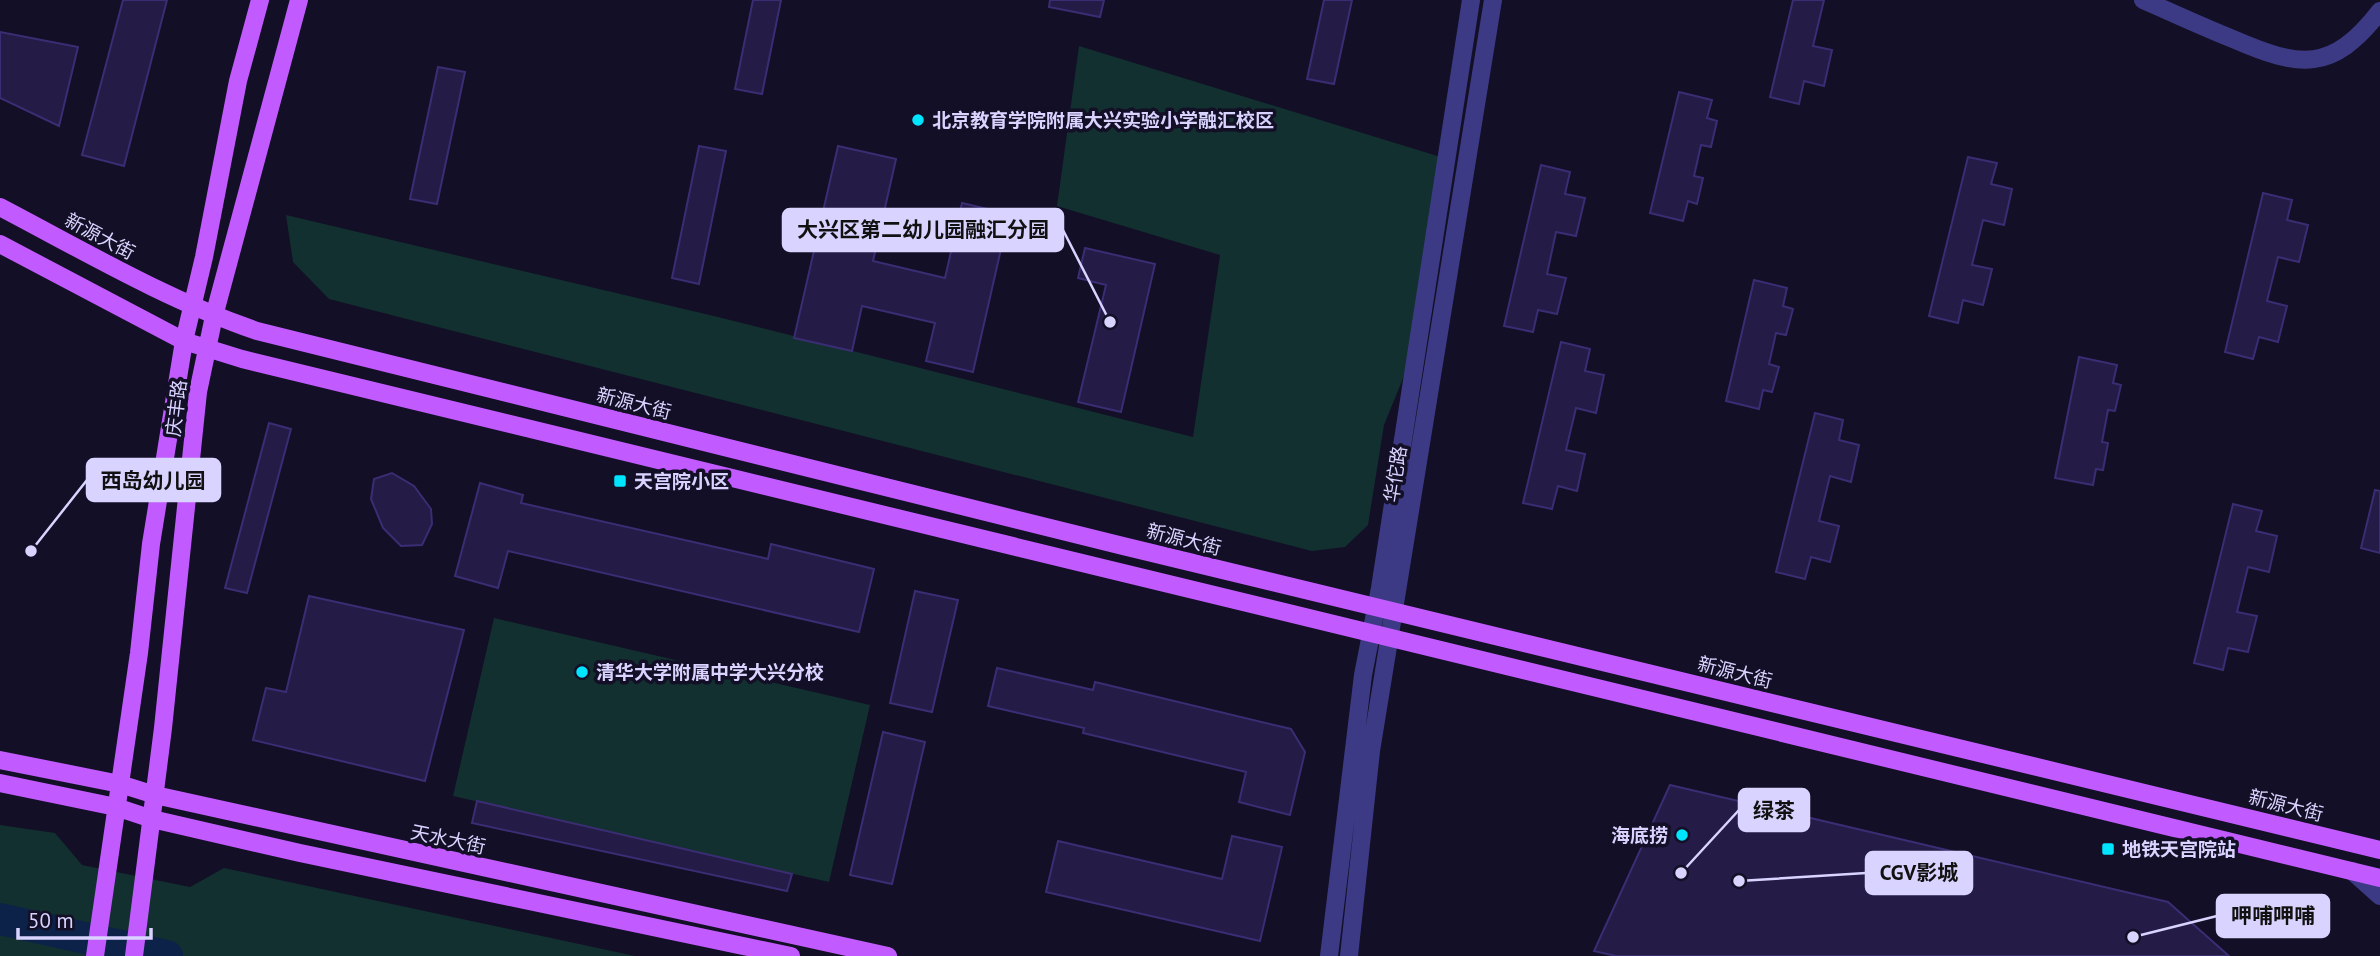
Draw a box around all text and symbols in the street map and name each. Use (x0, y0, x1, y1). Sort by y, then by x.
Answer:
place label: 北京教育学院附属大兴实验小学融汇校区 (932, 108, 1274, 132)
marker: 北京教育学院附属大兴实验小学融汇校区 (910, 112, 926, 128)
street label: 新源大街 (61, 208, 139, 264)
callout: 大兴区第二幼儿园融汇分园 (783, 209, 1063, 251)
text: 大兴区第二幼儿园融汇分园 (797, 216, 1049, 243)
street label: 庆丰路 (161, 378, 191, 438)
street label: 新源大街 (594, 382, 674, 424)
street label: 华佗路 (1379, 444, 1411, 504)
callout: 西岛幼儿园 (87, 459, 220, 501)
text: 西岛幼儿园 (101, 467, 206, 494)
place label: 天宫院小区 (634, 469, 729, 493)
marker: 天宫院小区 (612, 473, 628, 489)
street label: 新源大街 (1144, 518, 1224, 560)
street label: 新源大街 (1695, 651, 1775, 693)
place label: 清华大学附属中学大兴分校 (596, 660, 824, 684)
marker: 清华大学附属中学大兴分校 (574, 664, 590, 680)
street label: 新源大街 (2246, 784, 2326, 826)
callout: 绿茶 (1739, 789, 1809, 831)
text: 绿茶 (1753, 797, 1795, 824)
street label: 天水大街 (408, 819, 488, 859)
place label: 海底捞 (1611, 823, 1668, 847)
marker: 海底捞 (1674, 827, 1690, 843)
place label: 地铁天宫院站 (2122, 837, 2236, 861)
marker: 地铁天宫院站 (2100, 841, 2116, 857)
callout: CGV影城 (1866, 852, 1972, 894)
text: CGV影城 (1880, 859, 1958, 886)
callout: 呷哺呷哺 (2217, 895, 2329, 937)
scale bar (18, 897, 150, 941)
text: 呷哺呷哺 (2231, 902, 2315, 929)
text: 50 m (28, 907, 74, 934)

